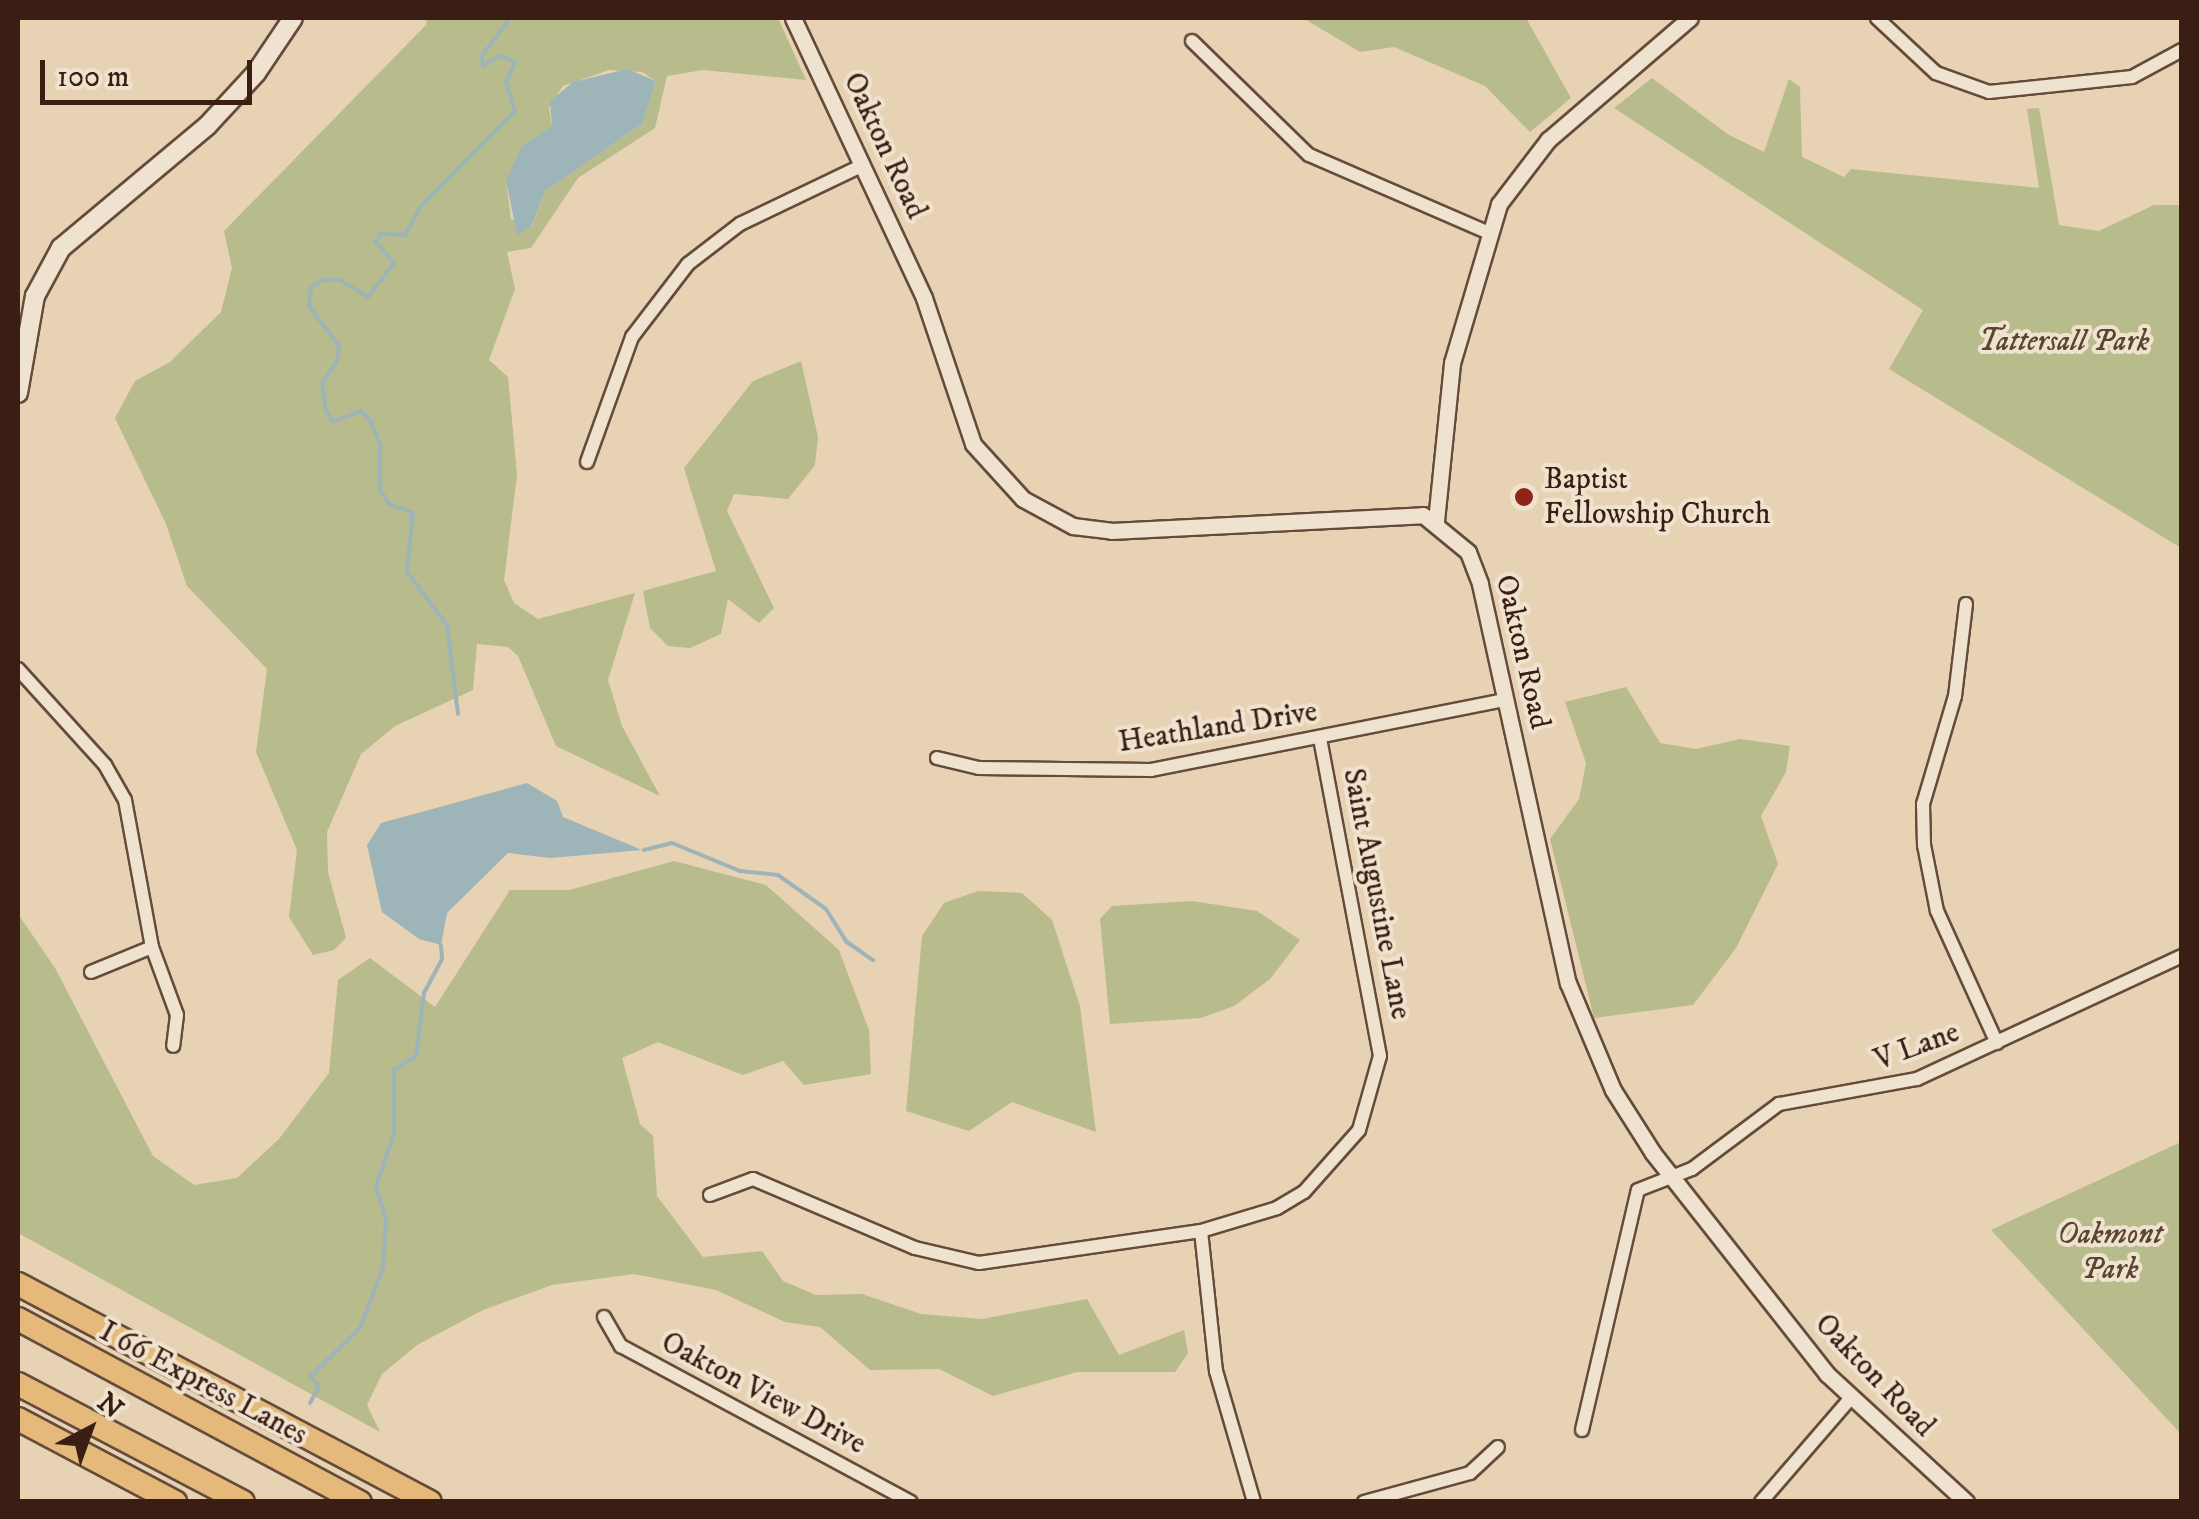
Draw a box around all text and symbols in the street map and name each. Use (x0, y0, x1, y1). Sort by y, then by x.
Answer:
scale bar (45, 40, 258, 102)
text: 100 m (57, 59, 129, 96)
street label: Oakton Road (834, 67, 934, 225)
park label: Tattersall Park (1978, 324, 2150, 360)
place label: Baptist Fellowship Church (1544, 462, 1770, 532)
marker: Baptist Fellowship Church (1513, 486, 1535, 508)
street label: Oakton Road (1487, 571, 1557, 733)
street label: Heathland Drive (1116, 695, 1320, 761)
street label: Saint Augustine Lane (1334, 766, 1418, 1022)
street label: V Lane (1870, 1015, 1964, 1079)
park label: Oakmont Park (2058, 1217, 2162, 1288)
street label: Oakton Road (1806, 1307, 1942, 1445)
street label: I 66 Express Lanes (93, 1314, 313, 1454)
street label: Oakton View Drive (655, 1325, 871, 1463)
north arrow (40, 1379, 140, 1479)
text: N (90, 1385, 130, 1427)

